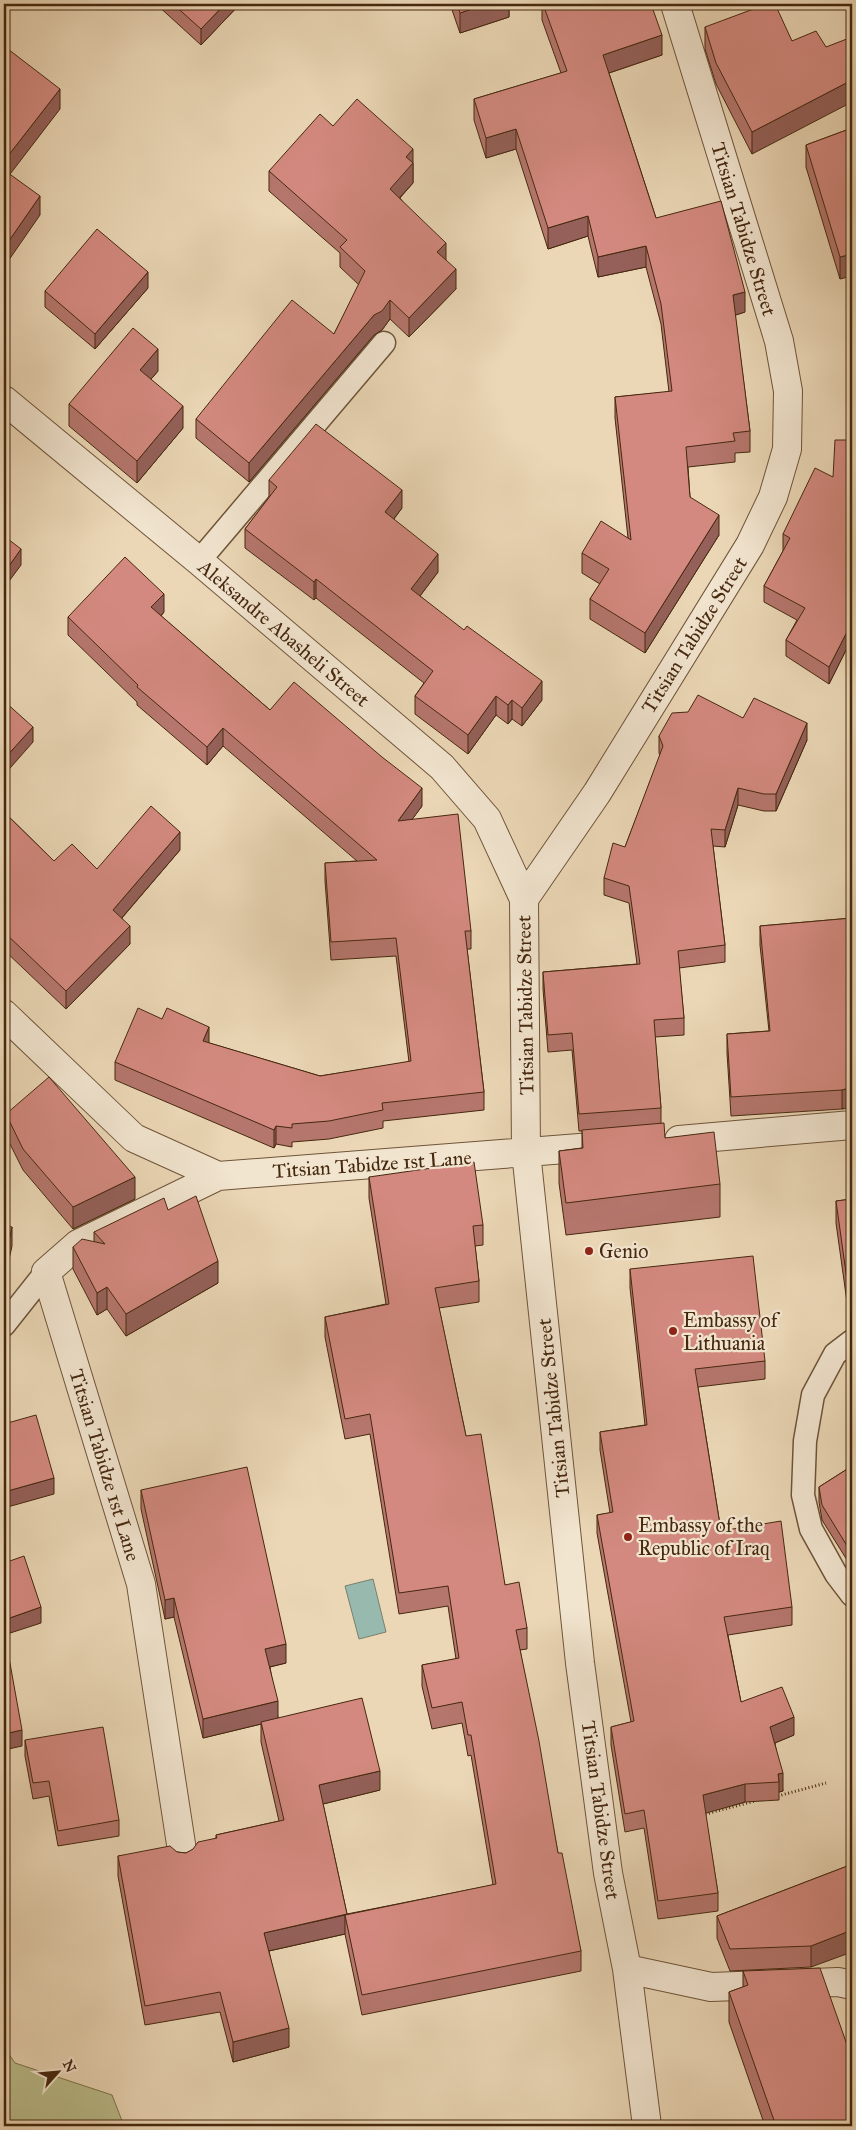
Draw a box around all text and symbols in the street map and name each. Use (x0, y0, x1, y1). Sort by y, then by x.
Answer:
street label: Titsian Tabidze Street (706, 139, 782, 319)
street label: Titsian Tabidze Street (636, 552, 752, 718)
street label: Aleksandre Abasheli Street (193, 554, 375, 712)
street label: Titsian Tabidze Street (511, 915, 539, 1095)
street label: Titsian Tabidze 1st Lane (272, 1145, 472, 1183)
place label: Genio (599, 1239, 648, 1263)
marker: Genio (583, 1245, 595, 1257)
place label: Embassy of Lithuania (683, 1308, 781, 1355)
street label: Titsian Tabidze Street (532, 1317, 574, 1499)
marker: Embassy of Lithuania (667, 1325, 679, 1337)
street label: Titsian Tabidze 1st Lane (64, 1366, 146, 1564)
place label: Embassy of the Republic of Iraq (638, 1513, 770, 1561)
marker: Embassy of the Republic of Iraq (622, 1531, 634, 1543)
street label: Titsian Tabidze Street (577, 1719, 625, 1901)
north arrow (32, 2048, 82, 2098)
text: N (59, 2057, 79, 2076)

